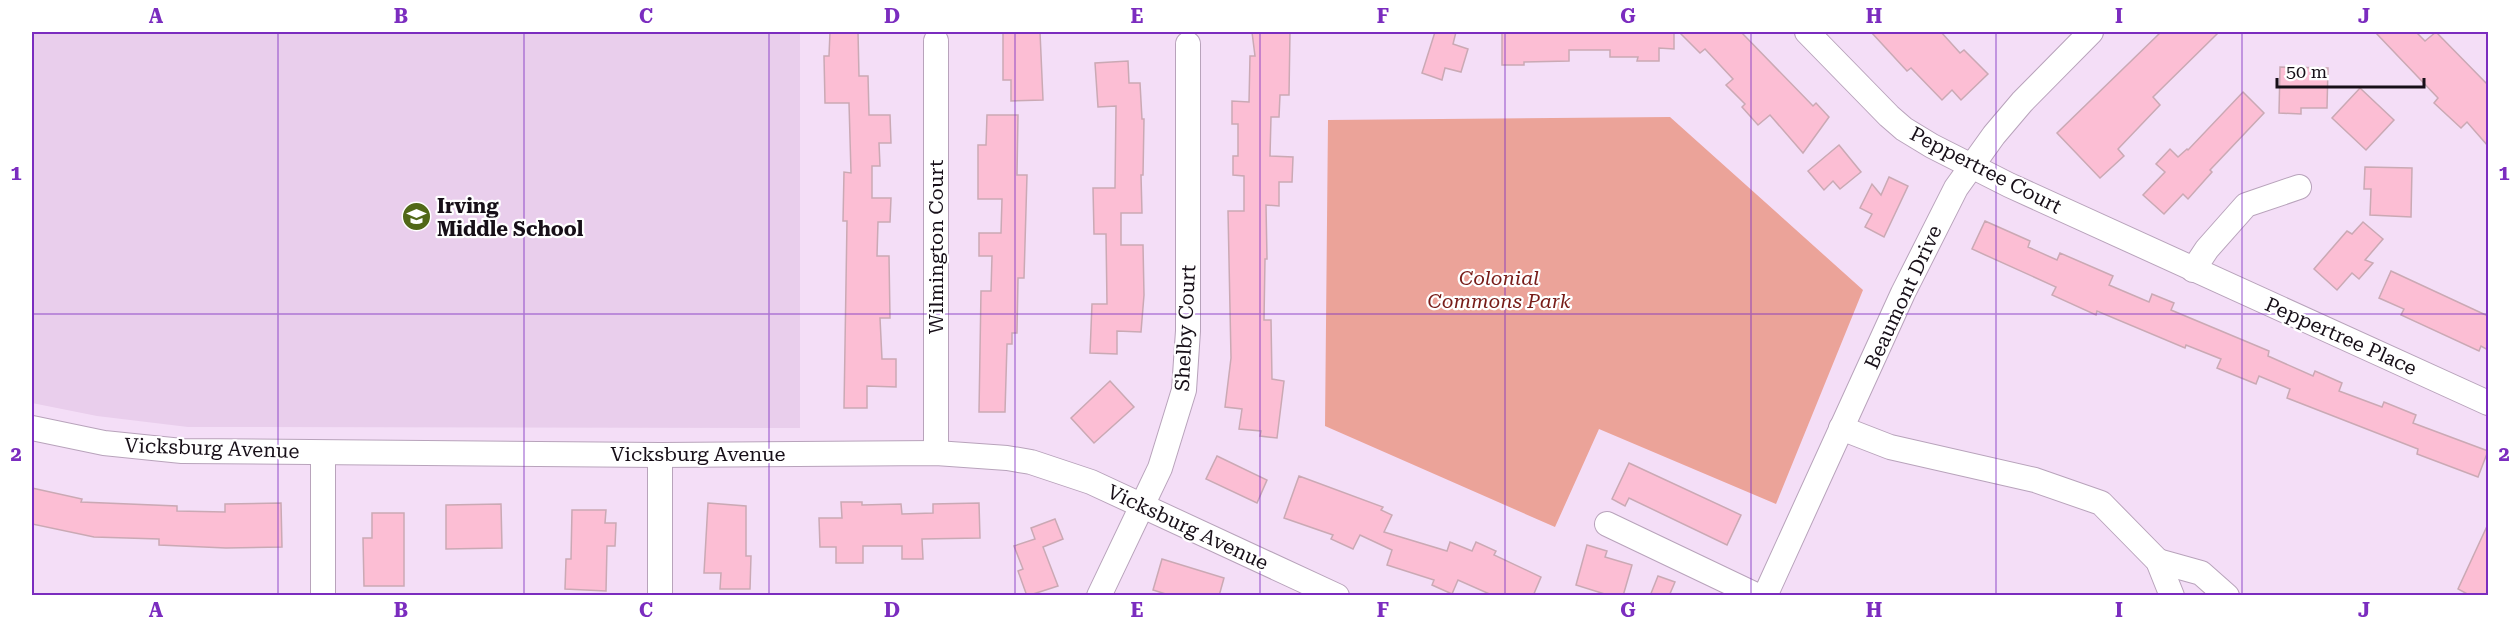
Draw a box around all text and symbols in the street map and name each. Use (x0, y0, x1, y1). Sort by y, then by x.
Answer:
text: A (149, 4, 164, 28)
text: B (394, 4, 408, 28)
text: C (639, 4, 653, 28)
text: D (884, 4, 900, 28)
text: E (1131, 4, 1144, 28)
text: F (1377, 4, 1389, 28)
text: G (1620, 4, 1636, 28)
text: H (1866, 4, 1882, 28)
text: I (2115, 4, 2123, 28)
text: J (2358, 4, 2370, 28)
scale bar (2277, 51, 2424, 89)
text: 50 m (2286, 61, 2327, 82)
street label: Peppertree Court (1906, 121, 2066, 219)
street label: Wilmington Court (924, 159, 948, 334)
text: 1 (10, 161, 22, 185)
text: 1 (2498, 161, 2510, 185)
place label: Irving Middle School (437, 194, 584, 241)
school or university icon: Irving Middle School (400, 201, 432, 233)
street label: Beaumont Drive (1859, 221, 1947, 373)
street label: Shelby Court (1170, 263, 1200, 392)
park label: Colonial Commons Park (1427, 266, 1571, 313)
street label: Peppertree Place (2261, 292, 2421, 380)
street label: Vicksburg Avenue (124, 433, 300, 463)
text: 2 (10, 442, 22, 466)
street label: Vicksburg Avenue (611, 442, 785, 466)
text: 2 (2498, 442, 2510, 466)
street label: Vicksburg Avenue (1104, 479, 1272, 575)
text: A (149, 598, 164, 622)
text: B (394, 598, 408, 622)
text: C (639, 598, 653, 622)
text: D (884, 598, 900, 622)
text: E (1131, 598, 1144, 622)
text: F (1377, 598, 1389, 622)
text: G (1620, 598, 1636, 622)
text: H (1866, 598, 1882, 622)
text: I (2115, 598, 2123, 622)
text: J (2358, 598, 2370, 622)

